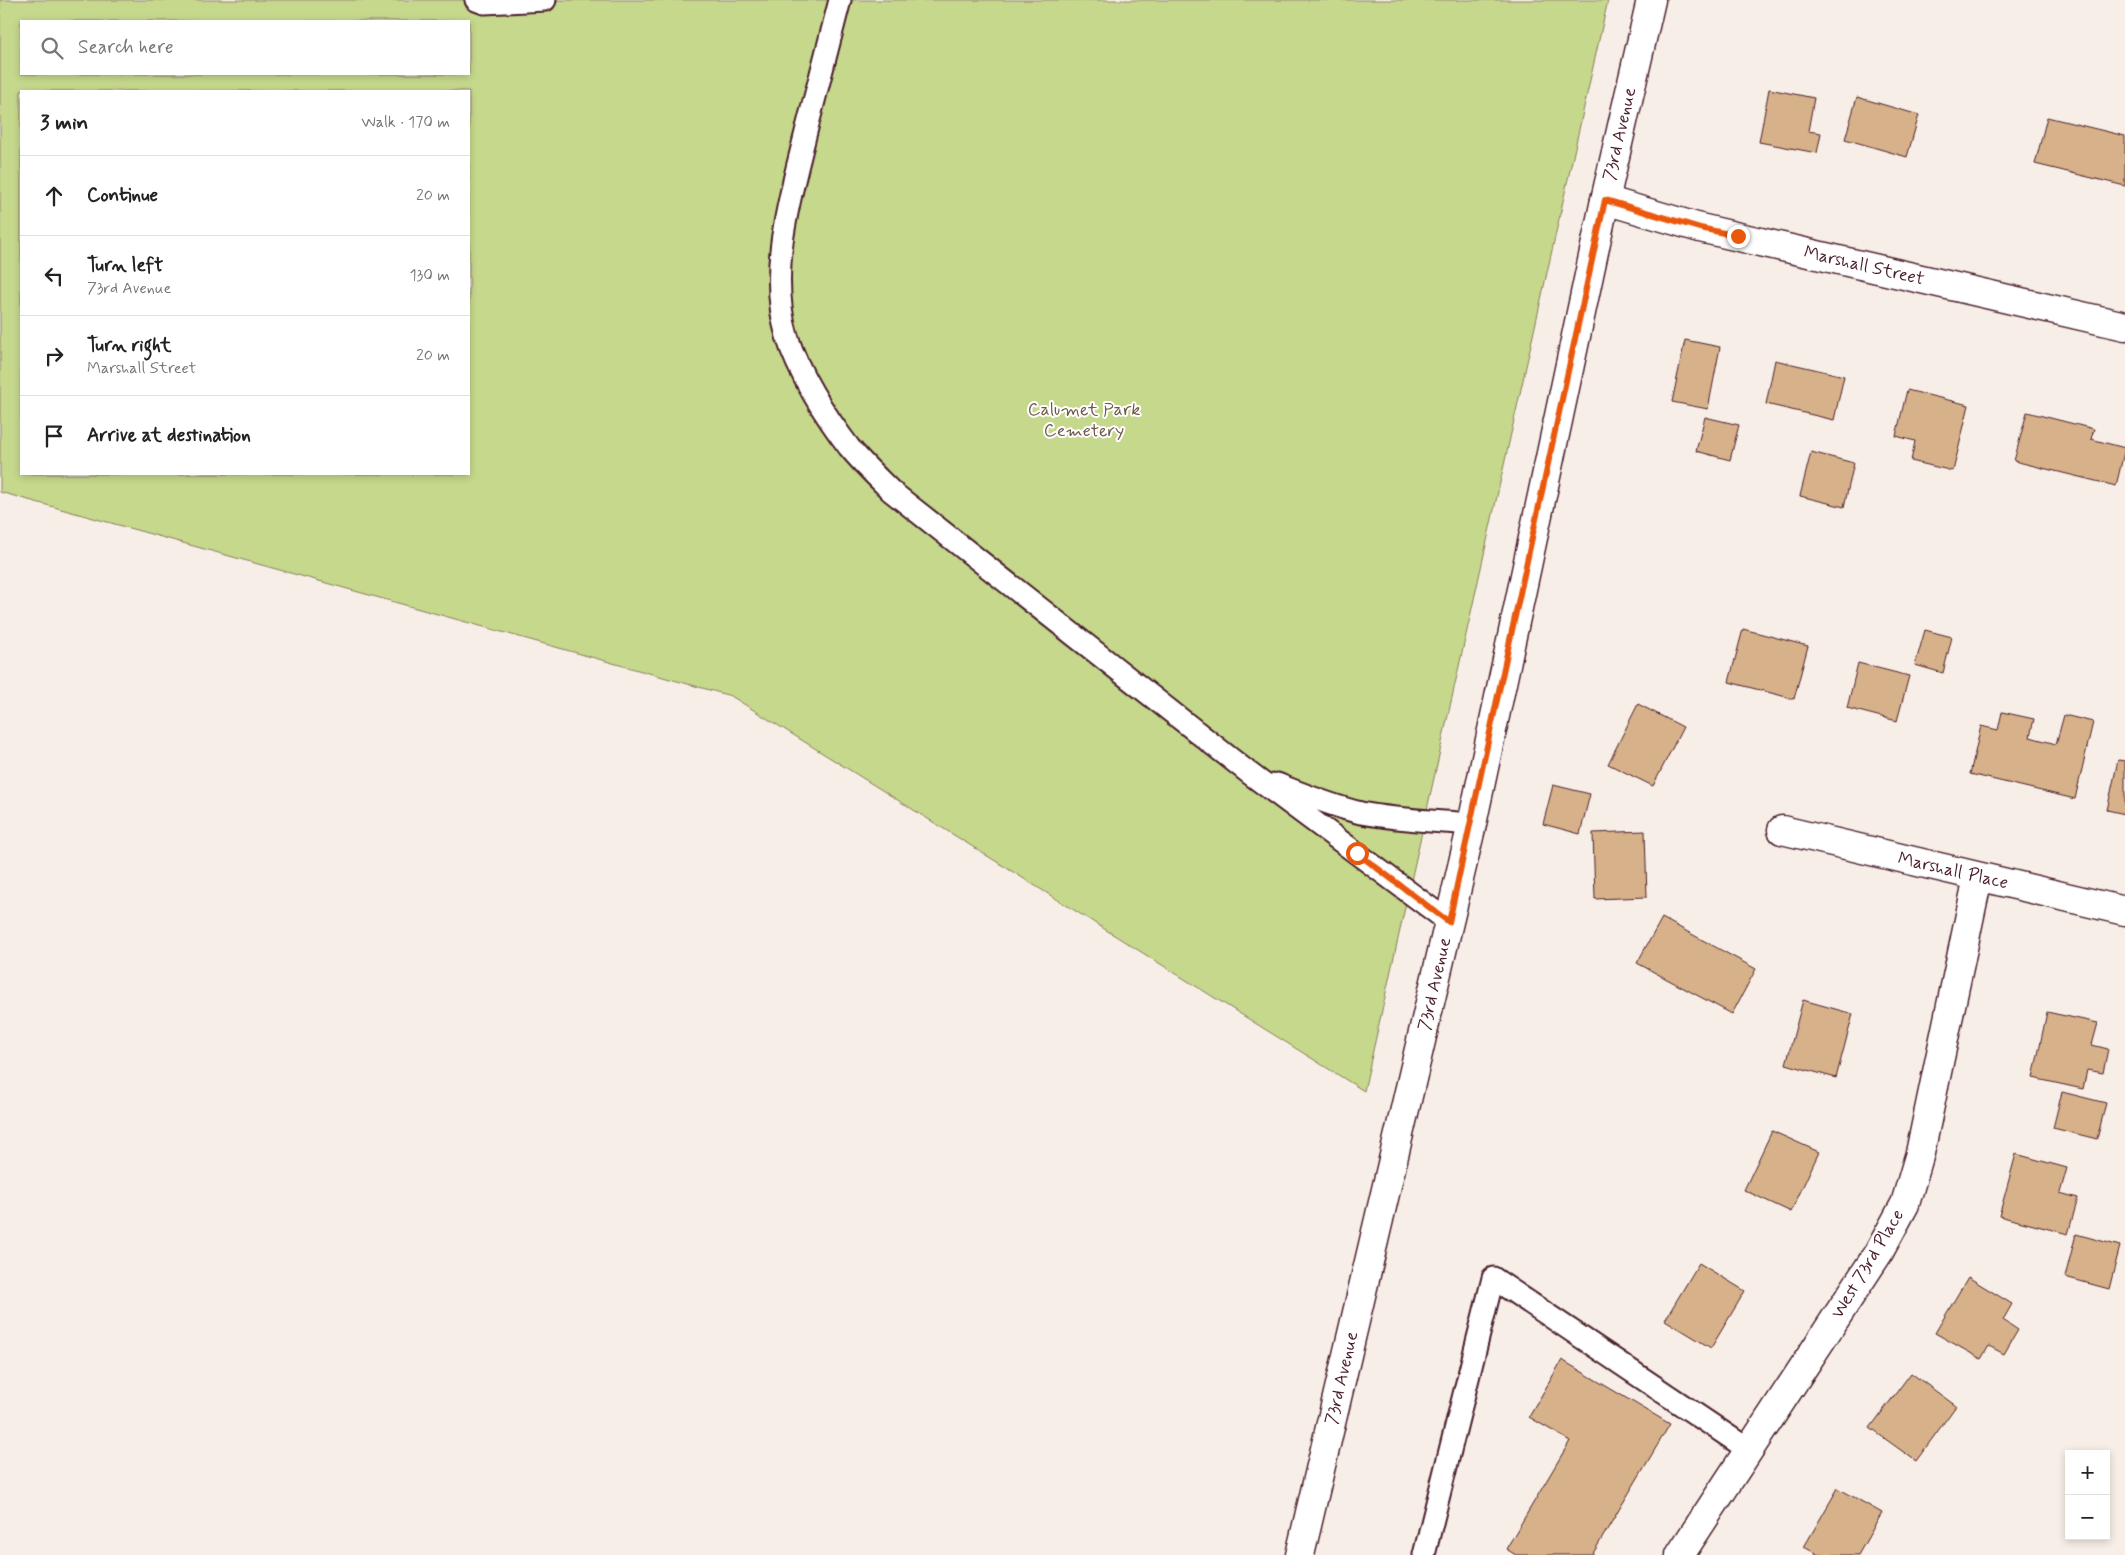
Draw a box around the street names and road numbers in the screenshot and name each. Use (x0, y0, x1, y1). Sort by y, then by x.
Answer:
street label: 73rd Avenue (1598, 85, 1642, 183)
street label: Marshall Street (1801, 240, 1927, 292)
street label: Marshall Place (1896, 847, 2010, 895)
street label: 73rd Avenue (1413, 935, 1457, 1033)
street label: West 73rd Place (1826, 1205, 1910, 1323)
street label: 73rd Avenue (1320, 1329, 1364, 1427)

